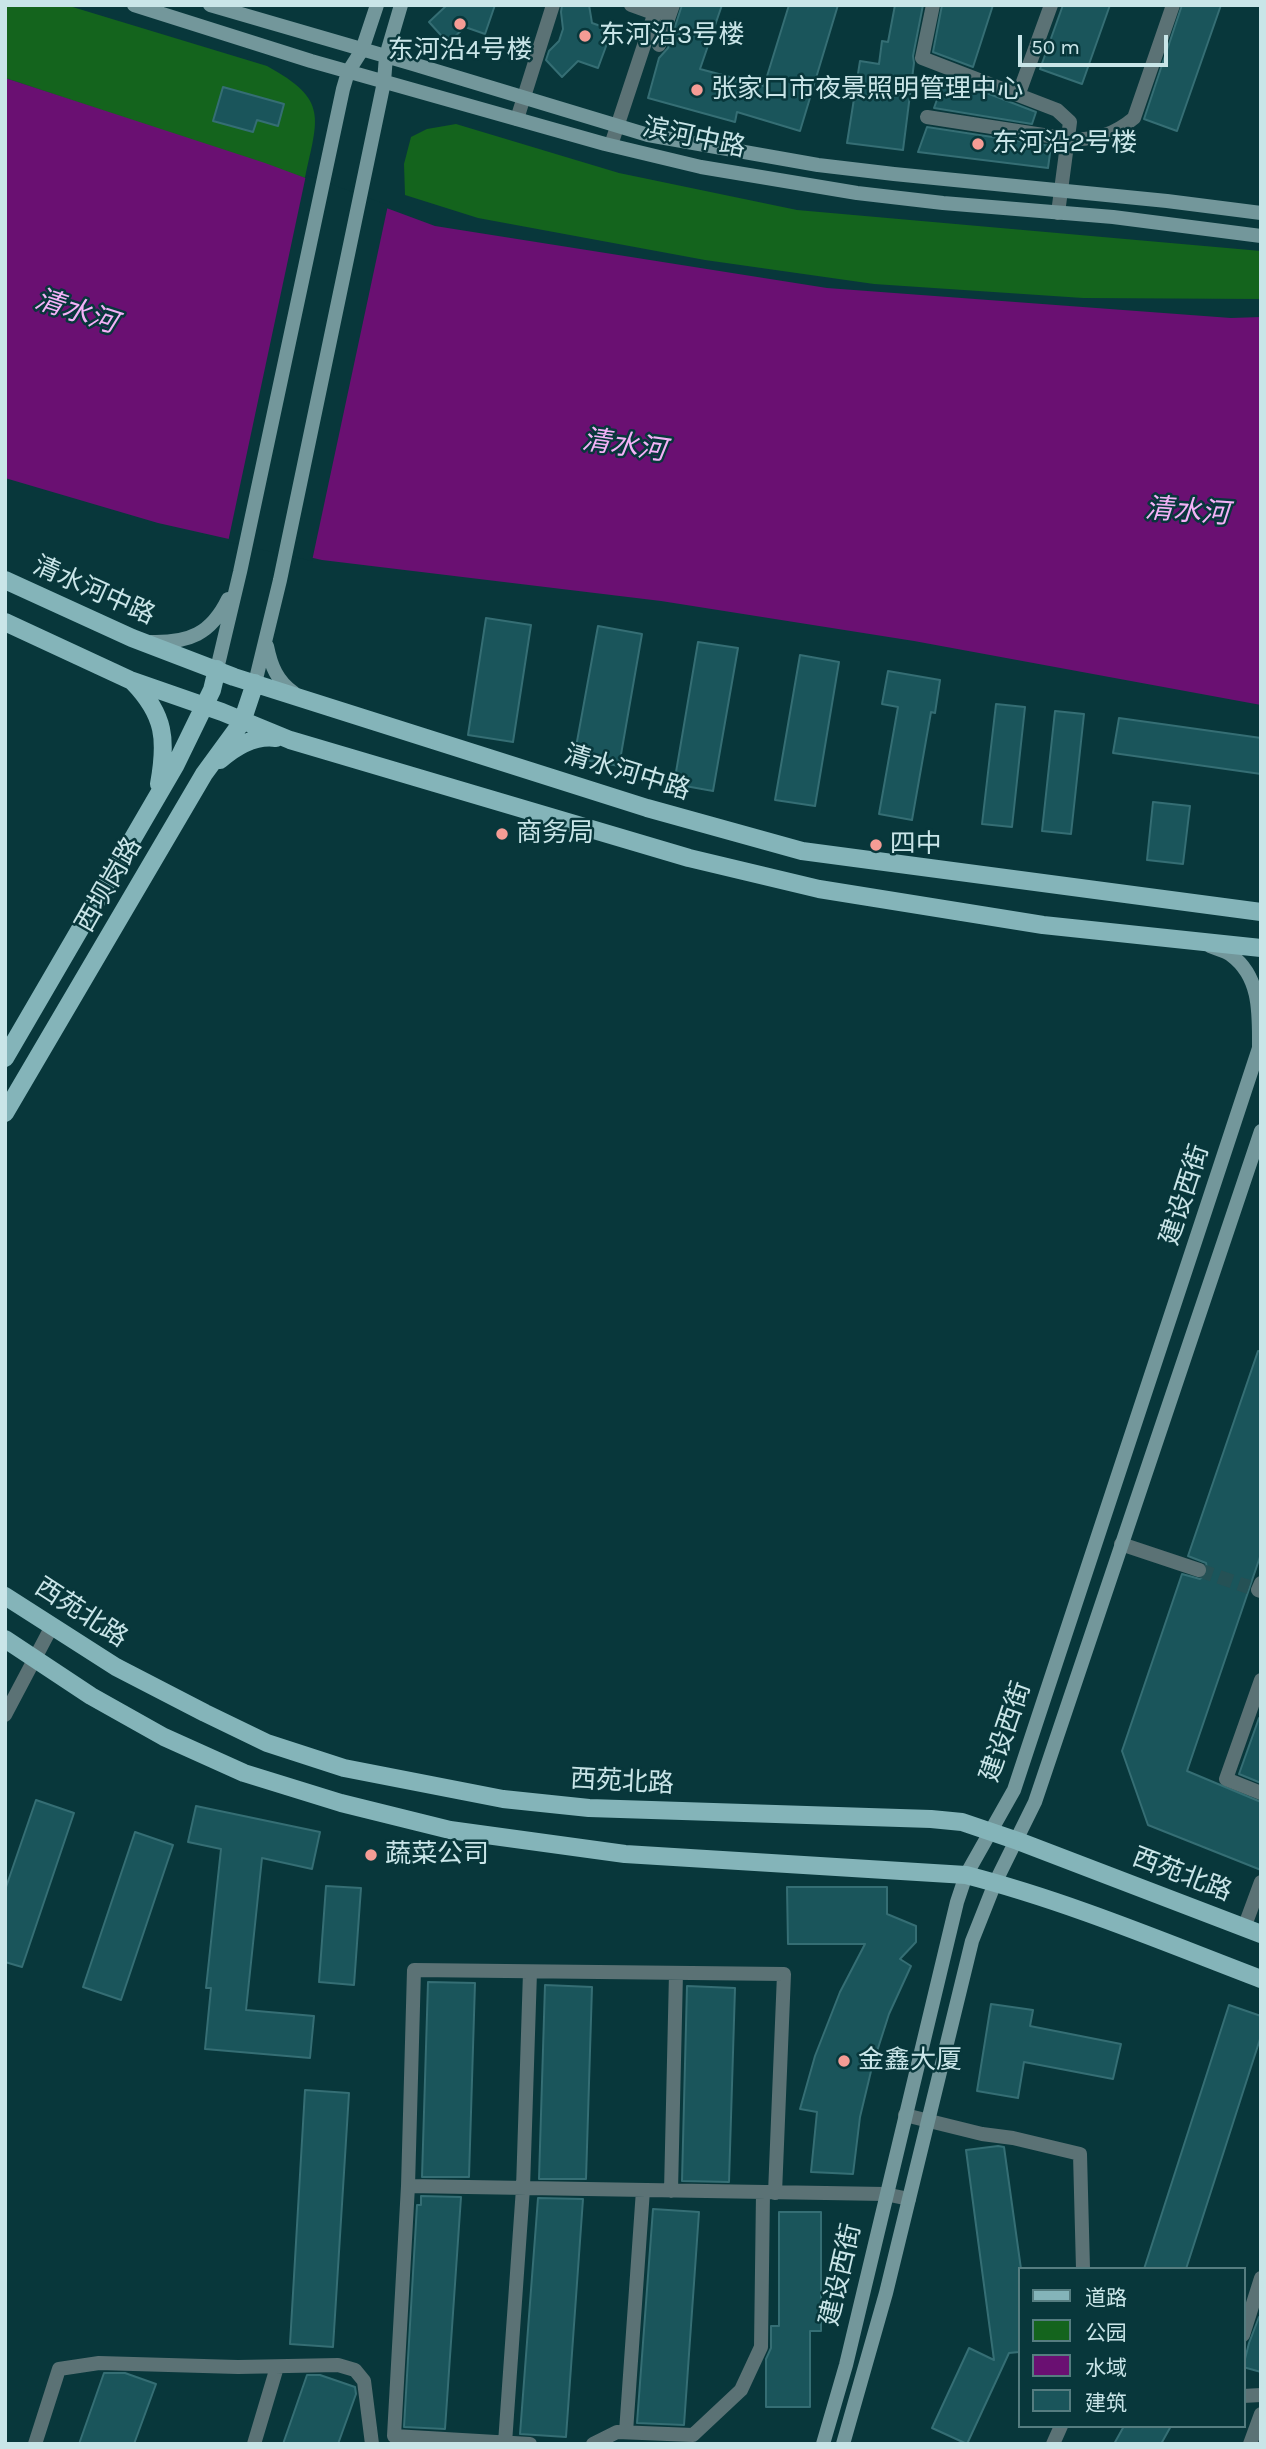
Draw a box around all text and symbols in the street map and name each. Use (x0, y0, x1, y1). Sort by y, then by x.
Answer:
marker: 东河沿4号楼 (452, 16, 468, 32)
place label: 东河沿3号楼 (599, 20, 744, 52)
scale bar (1021, 21, 1172, 65)
marker: 东河沿3号楼 (577, 28, 593, 44)
place label: 东河沿4号楼 (388, 35, 532, 67)
text: 50 m (1031, 35, 1080, 59)
place label: 张家口市夜景照明管理中心 (711, 74, 1023, 106)
marker: 张家口市夜景照明管理中心 (689, 82, 705, 98)
street label: 滨河中路 (640, 112, 748, 164)
place label: 东河沿2号楼 (992, 128, 1137, 160)
marker: 东河沿2号楼 (970, 136, 986, 152)
water label: 清水河 (31, 283, 121, 341)
water label: 清水河 (580, 424, 668, 468)
water label: 清水河 (1144, 492, 1230, 532)
street label: 清水河中路 (28, 550, 160, 632)
street label: 清水河中路 (560, 739, 694, 807)
place label: 商务局 (516, 818, 594, 850)
marker: 商务局 (494, 826, 510, 842)
place label: 四中 (890, 829, 942, 861)
street label: 西坝岗路 (69, 832, 149, 938)
marker: 四中 (868, 837, 884, 853)
street label: 建设西街 (1154, 1141, 1216, 1249)
street label: 西苑北路 (29, 1572, 133, 1654)
street label: 建设西街 (974, 1678, 1038, 1786)
street label: 西苑北路 (569, 1764, 675, 1800)
place label: 蔬菜公司 (385, 1839, 489, 1871)
street label: 西苑北路 (1128, 1842, 1236, 1908)
marker: 蔬菜公司 (363, 1847, 379, 1863)
place label: 金鑫大厦 (858, 2045, 962, 2077)
marker: 金鑫大厦 (836, 2053, 852, 2069)
street label: 建设西街 (814, 2221, 868, 2329)
legend (1018, 2267, 1245, 2428)
text: 道路 (1085, 2286, 1127, 2310)
text: 公园 (1085, 2321, 1127, 2345)
text: 水域 (1085, 2356, 1127, 2380)
text: 建筑 (1085, 2391, 1127, 2415)

